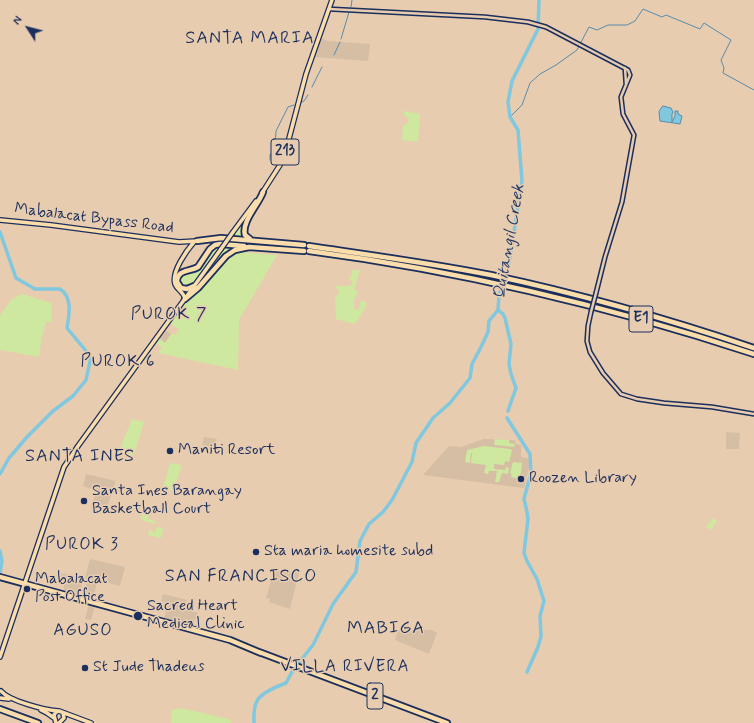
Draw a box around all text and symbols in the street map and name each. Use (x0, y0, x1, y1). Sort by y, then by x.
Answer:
north arrow (8, 8, 48, 48)
text: N (10, 14, 26, 28)
district label: SANTA MARIA (184, 28, 316, 50)
road number: 213 (271, 139, 299, 165)
water label: Quitangil Creek (490, 183, 530, 301)
street label: Mabalacat Bypass Road (13, 200, 175, 238)
district label: PUROK 7 (132, 305, 206, 325)
road number: E1 (629, 306, 653, 332)
district label: PUROK 6 (82, 352, 154, 372)
place label: Maniti Resort (178, 441, 275, 461)
district label: SANTA INES (23, 446, 137, 468)
marker: Maniti Resort (165, 446, 175, 456)
place label: Roozen Library (529, 469, 637, 489)
marker: Roozen Library (516, 474, 526, 484)
place label: Santa Ines Barangay Basketball Court (92, 482, 242, 520)
marker: Santa Ines Barangay Basketball Court (79, 496, 89, 506)
district label: PUROK 3 (46, 535, 118, 555)
place label: Sta maria homesite subd (264, 542, 433, 562)
marker: Sta maria homesite subd (251, 547, 261, 557)
district label: SAN FRANCISCO (166, 566, 316, 588)
place label: Mabalacat Post Office (35, 570, 107, 608)
marker: Mabalacat Post Office (22, 584, 32, 594)
place label: Sacred Heart Medical Clinic (147, 597, 245, 635)
marker: Sacred Heart Medical Clinic (132, 610, 144, 622)
district label: MABIGA (346, 618, 426, 640)
district label: AGUSO (54, 621, 112, 641)
district label: VILLA RIVERA (280, 657, 410, 677)
place label: St Jude Thadeus (93, 658, 205, 678)
marker: St Jude Thadeus (80, 663, 90, 673)
road number: 2 (367, 683, 383, 709)

